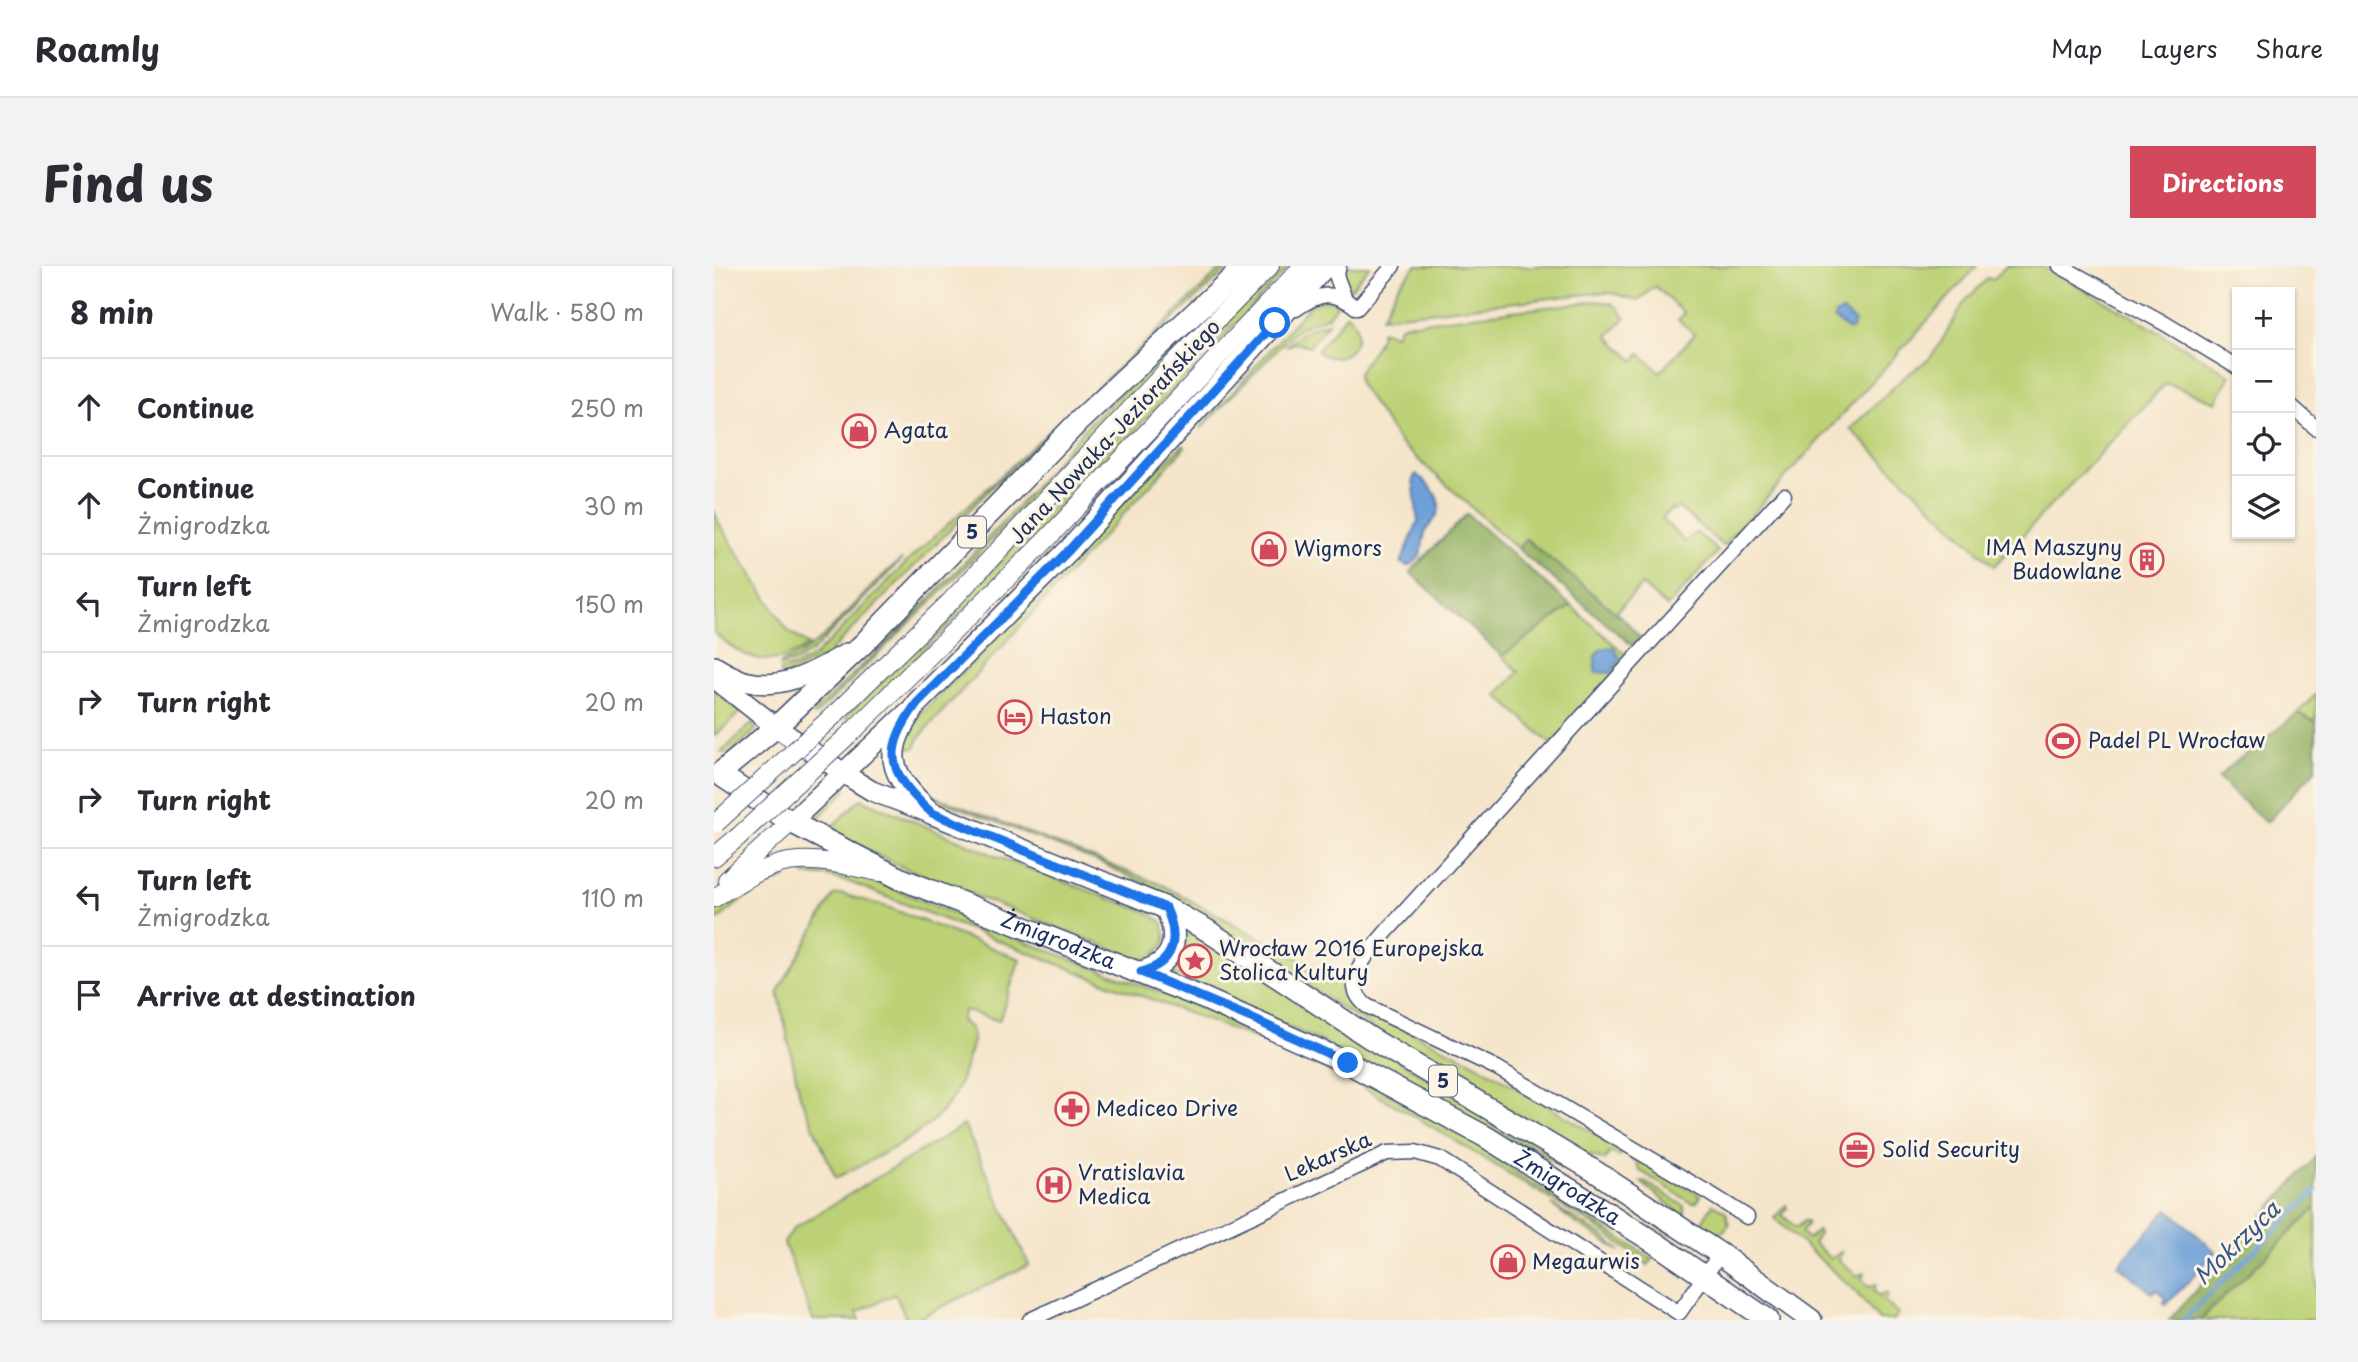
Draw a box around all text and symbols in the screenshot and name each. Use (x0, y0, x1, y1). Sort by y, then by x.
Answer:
text: Roamly (35, 23, 160, 73)
text: Map (2051, 30, 2102, 66)
text: Layers (2140, 30, 2217, 66)
text: Share (2255, 30, 2323, 66)
text: Find us (42, 145, 213, 219)
button: Directions (2130, 146, 2316, 218)
map controls (2232, 287, 2295, 539)
button: + (2232, 287, 2295, 350)
text: 8 min (70, 289, 154, 334)
text: Walk · 580 m (490, 294, 644, 329)
route start (1259, 307, 1290, 338)
street label: Jana Nowaka-Jeziorańskiego (1000, 311, 1227, 550)
button: − (2232, 350, 2295, 413)
icon: ahead (70, 388, 108, 426)
text: Continue (137, 388, 254, 427)
text: 250 m (570, 390, 644, 425)
shop icon: Agata (840, 412, 878, 450)
place label: Agata (884, 413, 949, 445)
button: locate (2232, 413, 2295, 476)
text: Continue (137, 468, 254, 507)
button: layers (2232, 476, 2295, 539)
icon: ahead (70, 486, 108, 524)
text: 30 m (583, 488, 644, 523)
text: Żmigrodzka (137, 507, 270, 542)
road number: 5 (958, 516, 986, 548)
shop icon: Wigmors (1250, 530, 1288, 568)
place label: IMA Maszyny Budowlane (1986, 530, 2122, 586)
place label: Wigmors (1294, 531, 1382, 563)
building icon: IMA Maszyny Budowlane (2128, 541, 2166, 579)
text: Turn left (137, 566, 252, 605)
icon: left (70, 584, 108, 622)
text: 150 m (575, 586, 644, 621)
text: Żmigrodzka (137, 605, 270, 640)
icon: right (70, 682, 108, 720)
text: Turn right (137, 682, 271, 721)
text: 20 m (585, 684, 644, 719)
hotel icon: Haston (996, 698, 1034, 736)
place label: Haston (1040, 699, 1112, 731)
sports icon: Padel PL Wrocław (2044, 722, 2082, 760)
place label: Padel PL Wrocław (2088, 723, 2265, 755)
icon: right (70, 780, 108, 818)
text: Turn right (137, 780, 271, 819)
text: 20 m (585, 782, 644, 817)
text: Turn left (137, 860, 252, 899)
icon: left (70, 878, 108, 916)
text: 110 m (582, 880, 644, 915)
text: Żmigrodzka (137, 899, 270, 934)
street label: Żmigrodzka (997, 902, 1121, 976)
place label: Wrocław 2016 Europejska Stolica Kultury (1219, 931, 1484, 987)
place icon: Wrocław 2016 Europejska Stolica Kultury (1176, 942, 1214, 980)
icon: arrive (70, 976, 108, 1014)
text: Arrive at destination (137, 976, 416, 1015)
route end (1332, 1047, 1363, 1078)
road number: 5 (1429, 1066, 1457, 1096)
pharmacy icon: Mediceo Drive (1053, 1090, 1091, 1128)
place label: Mediceo Drive (1096, 1091, 1238, 1123)
street label: Lekarska (1279, 1122, 1376, 1189)
office icon: Solid Security (1838, 1131, 1876, 1169)
place label: Solid Security (1882, 1132, 2020, 1164)
street label: Żmigrodzka (1508, 1140, 1628, 1232)
place label: Vratislavia Medica (1078, 1155, 1186, 1211)
hospital icon: Vratislavia Medica (1035, 1166, 1073, 1204)
water label: Mokrzyca (2185, 1191, 2288, 1292)
shop icon: Megaurwis (1489, 1243, 1527, 1281)
place label: Megaurwis (1532, 1244, 1640, 1276)

